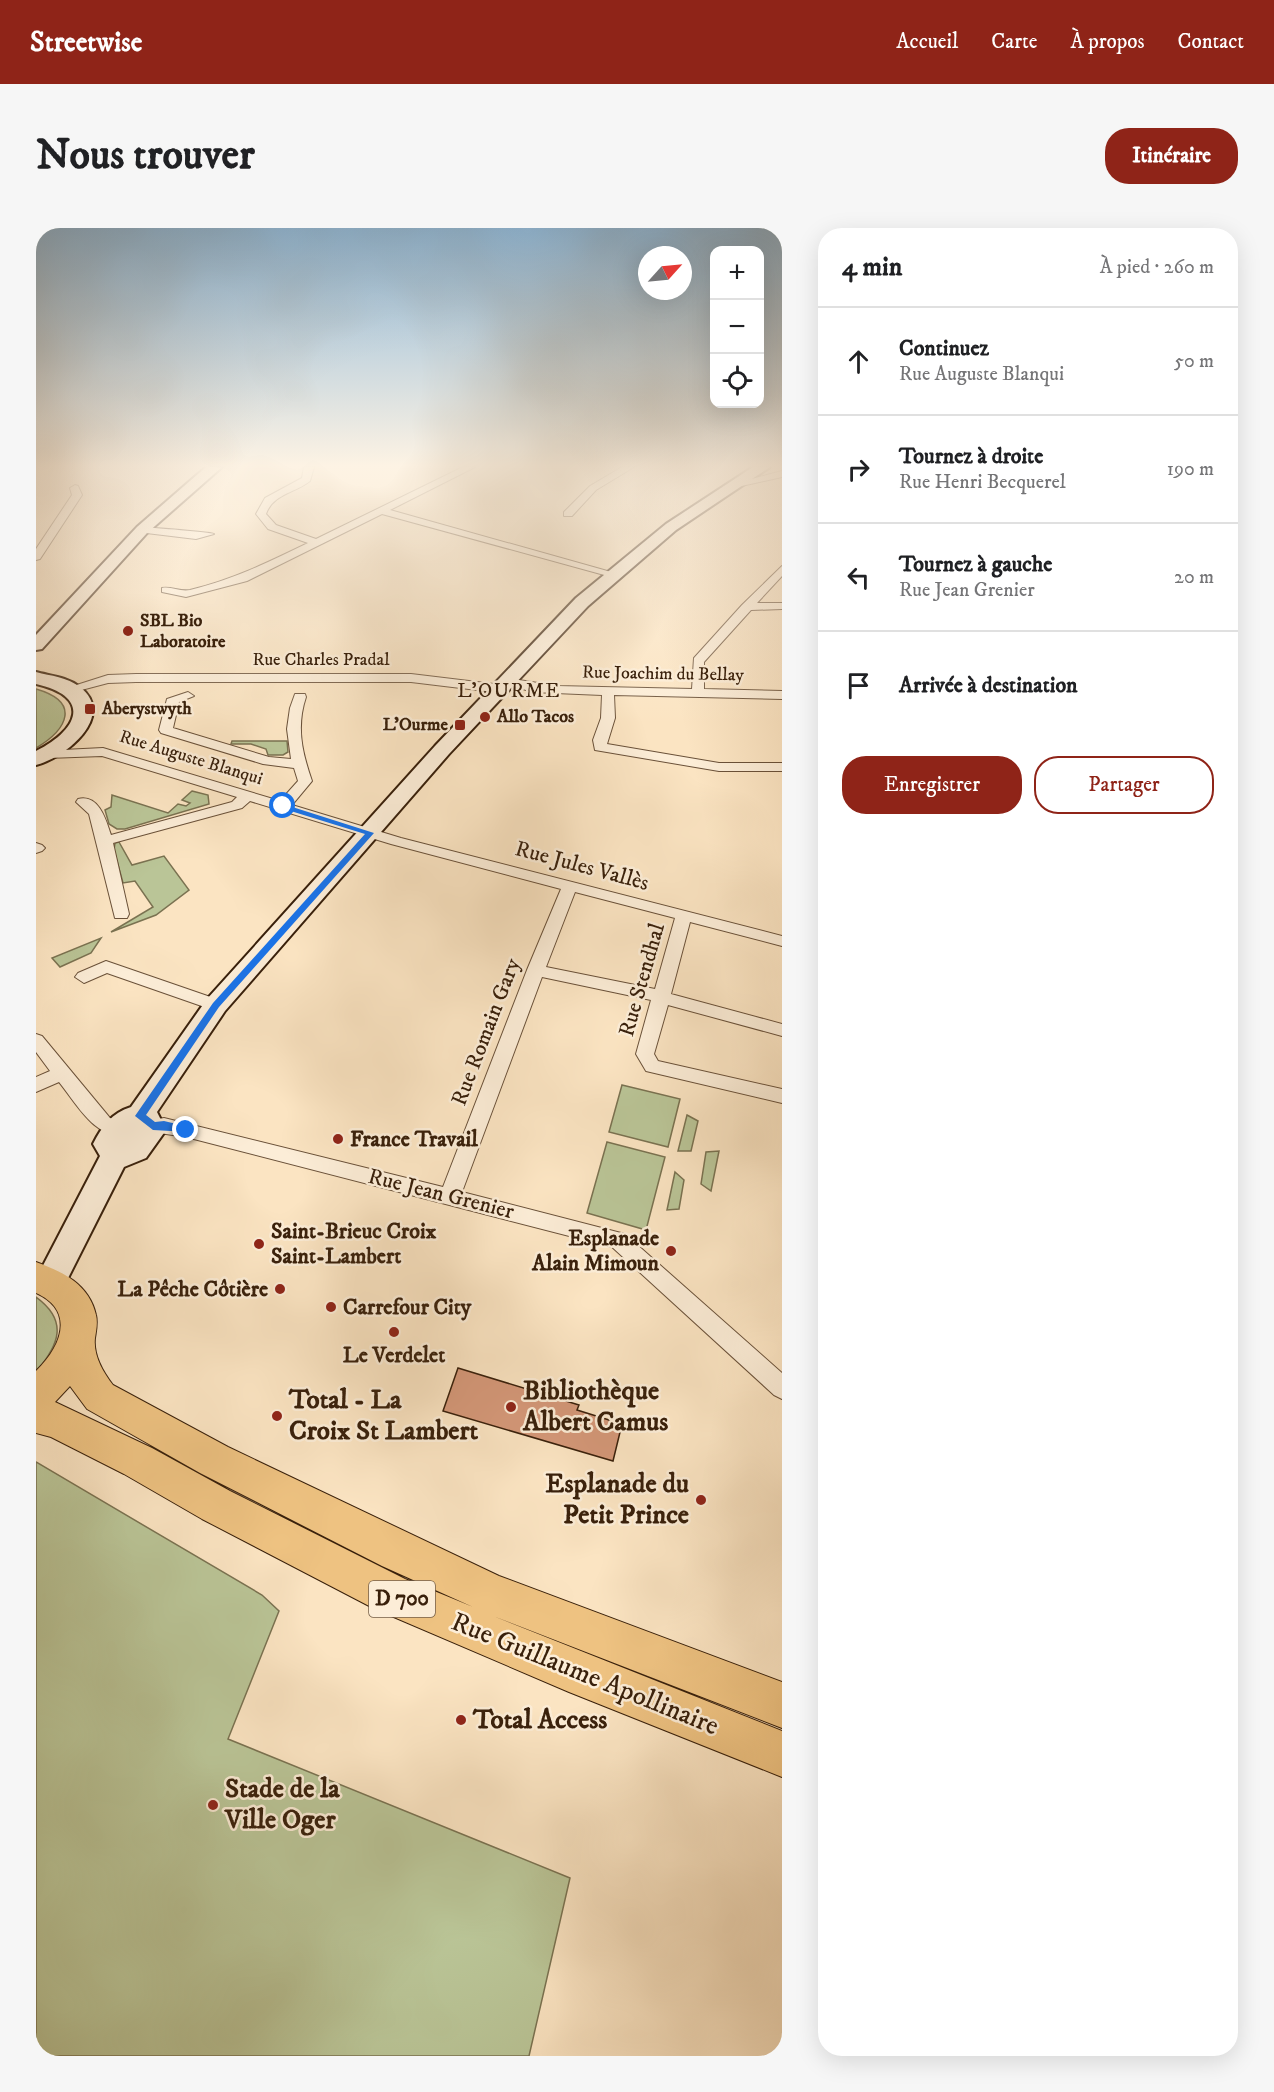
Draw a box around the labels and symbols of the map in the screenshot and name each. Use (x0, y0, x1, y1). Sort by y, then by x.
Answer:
north arrow (638, 246, 692, 300)
place label: SBL Bio Laboratoire (140, 610, 226, 653)
marker: SBL Bio Laboratoire (121, 624, 135, 638)
street label: Rue Charles Pradal (252, 649, 390, 671)
street label: Rue Joachim du Bellay (582, 662, 744, 686)
district label: L'OURME (457, 679, 561, 704)
place label: Aberystwyth (101, 698, 192, 720)
marker: Aberystwyth (83, 702, 97, 716)
place label: Allo Tacos (496, 706, 574, 728)
marker: Allo Tacos (478, 710, 492, 724)
place label: L'Ourme (383, 714, 449, 736)
marker: L'Ourme (453, 718, 467, 732)
street label: Rue Auguste Blanqui (117, 726, 265, 790)
route start (269, 792, 295, 818)
street label: Rue Jules Vallès (512, 835, 652, 897)
street label: Rue Stendhal (613, 920, 671, 1040)
street label: Rue Romain Gary (446, 954, 527, 1109)
route end (172, 1116, 198, 1142)
place label: France Travail (350, 1126, 478, 1153)
marker: France Travail (331, 1132, 345, 1146)
street label: Rue Jean Grenier (365, 1163, 517, 1225)
place label: Saint-Brieuc Croix Saint-Lambert (271, 1218, 437, 1270)
place label: Esplanade Alain Mimoun (531, 1225, 659, 1277)
marker: Saint-Brieuc Croix Saint-Lambert (252, 1237, 266, 1251)
marker: Esplanade Alain Mimoun (664, 1244, 678, 1258)
place label: La Pêche Côtière (117, 1276, 268, 1303)
marker: La Pêche Côtière (273, 1282, 287, 1296)
place label: Carrefour City (343, 1294, 472, 1321)
marker: Carrefour City (324, 1300, 338, 1314)
marker: Le Verdelet (387, 1325, 401, 1339)
place label: Le Verdelet (343, 1342, 445, 1369)
place label: Bibliothèque Albert Camus (522, 1374, 668, 1439)
place label: Total - La Croix St Lambert (288, 1383, 479, 1448)
marker: Bibliothèque Albert Camus (504, 1400, 518, 1414)
marker: Total - La Croix St Lambert (270, 1409, 284, 1423)
place label: Esplanade du Petit Prince (545, 1467, 689, 1532)
marker: Esplanade du Petit Prince (694, 1493, 708, 1507)
road number: D 700 (369, 1581, 435, 1617)
street label: Rue Guillaume Apollinaire (446, 1605, 724, 1743)
place label: Total Access (472, 1703, 607, 1737)
marker: Total Access (454, 1713, 468, 1727)
place label: Stade de la Ville Oger (224, 1772, 340, 1837)
marker: Stade de la Ville Oger (206, 1798, 220, 1812)

